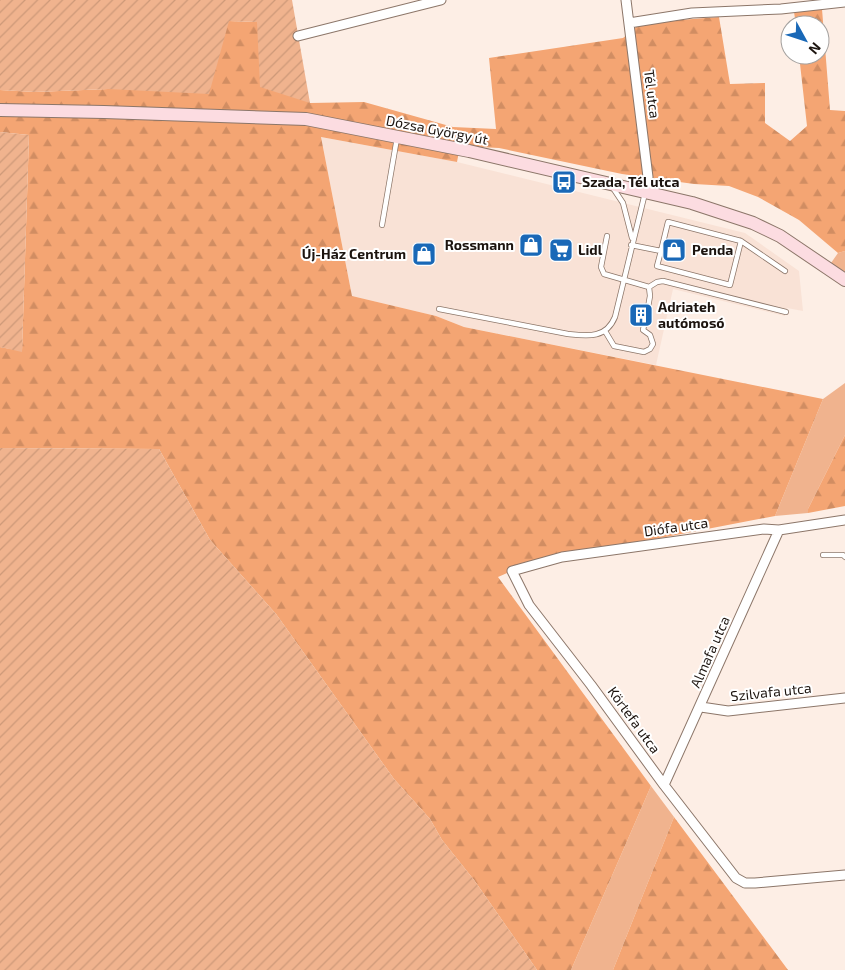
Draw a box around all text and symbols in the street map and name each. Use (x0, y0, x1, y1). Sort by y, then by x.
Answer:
north arrow (780, 15, 830, 65)
text: N (806, 39, 825, 58)
street label: Tél utca (641, 69, 664, 119)
street label: Dózsa György út (385, 111, 489, 148)
bus stop icon: Szada, Tél utca (551, 169, 577, 195)
place label: Szada, Tél utca (582, 173, 679, 190)
shop icon: Rossmann (518, 232, 544, 258)
place label: Rossmann (445, 236, 514, 253)
supermarket icon: Lidl (548, 237, 574, 263)
shop icon: Penda (661, 237, 687, 263)
shop icon: Új-Ház Centrum (411, 241, 437, 267)
place label: Lidl (578, 241, 603, 258)
place label: Penda (692, 241, 733, 258)
place label: Új-Ház Centrum (302, 245, 406, 262)
place label: Adriateh autómosó (658, 298, 725, 331)
building icon: Adriateh autómosó (628, 302, 654, 328)
street label: Diófa utca (643, 514, 709, 539)
street label: Almafa utca (686, 613, 733, 690)
street label: Szilvafa utca (730, 679, 812, 704)
street label: Körtefa utca (604, 683, 664, 756)

